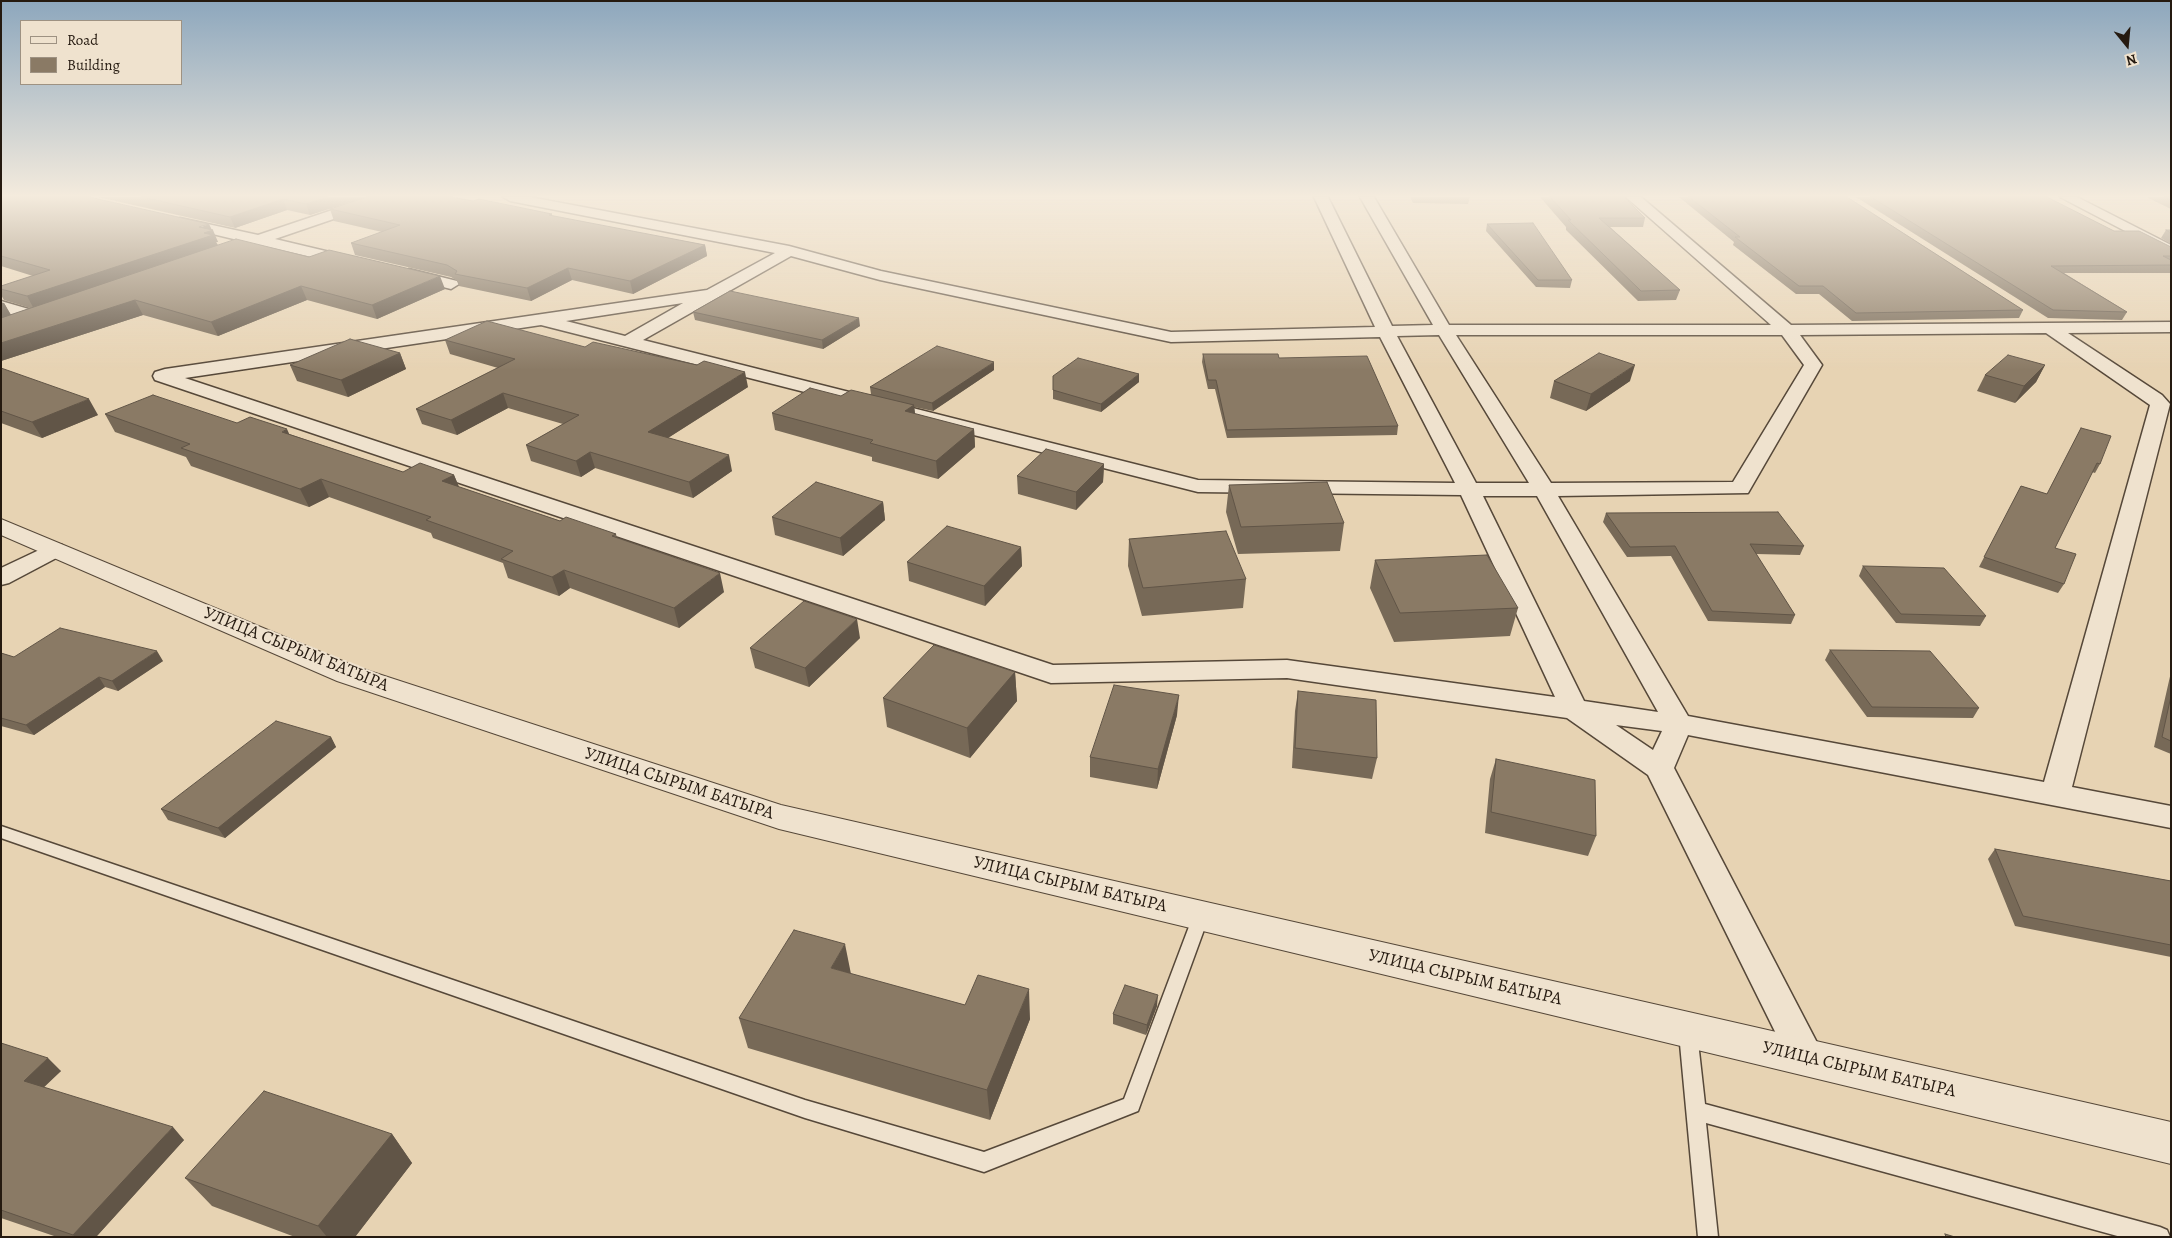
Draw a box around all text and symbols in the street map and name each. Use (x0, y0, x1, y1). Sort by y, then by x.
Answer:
legend (20, 20, 182, 85)
north arrow (2102, 20, 2152, 70)
text: Road (67, 30, 98, 50)
text: N (2124, 49, 2139, 70)
text: Building (67, 55, 120, 75)
street label: УЛИЦА СЫРЫМ БАТЫРА (200, 603, 392, 697)
street label: УЛИЦА СЫРЫМ БАТЫРА (582, 743, 776, 825)
street label: УЛИЦА СЫРЫМ БАТЫРА (971, 852, 1169, 918)
street label: УЛИЦА СЫРЫМ БАТЫРА (1366, 945, 1564, 1011)
street label: УЛИЦА СЫРЫМ БАТЫРА (1760, 1037, 1958, 1103)

